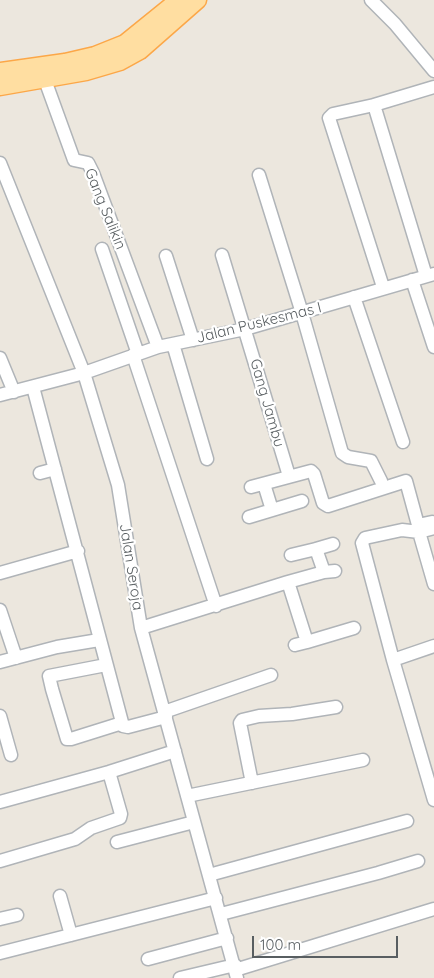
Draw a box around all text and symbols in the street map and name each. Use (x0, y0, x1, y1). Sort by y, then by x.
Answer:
street label: Gang Salikin (81, 166, 129, 252)
street label: Jalan Puskesmas I (195, 299, 323, 347)
street label: Gang Jambu (246, 357, 288, 449)
street label: Jalan Seroja (115, 522, 147, 612)
scale bar (254, 926, 400, 958)
text: 100 m (260, 935, 301, 954)

